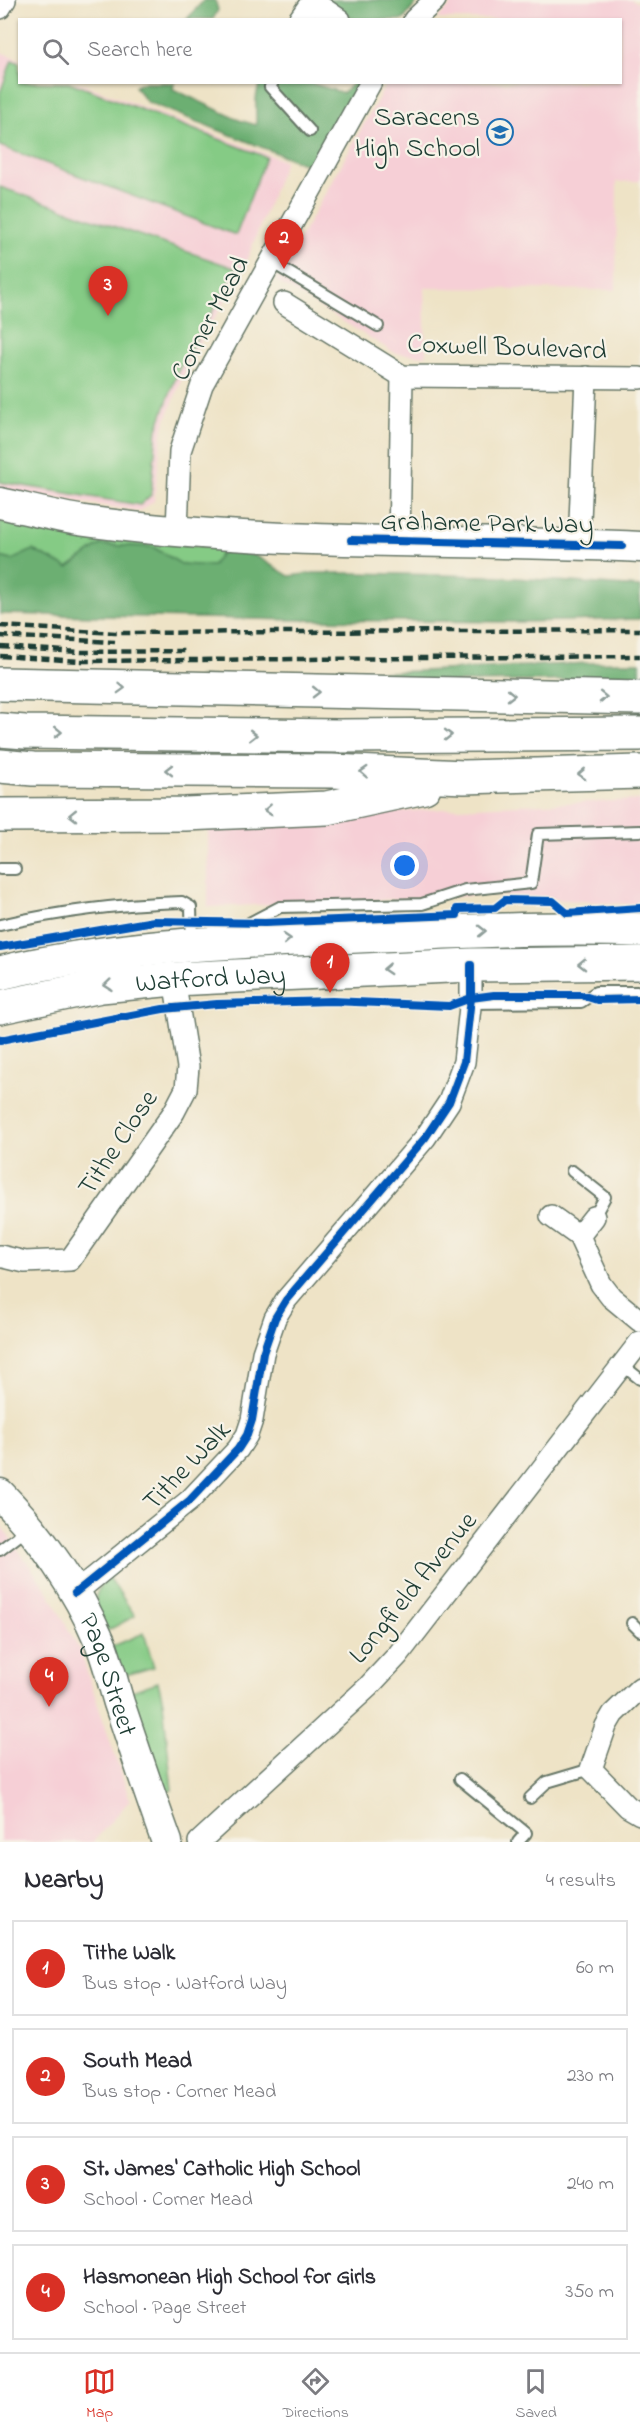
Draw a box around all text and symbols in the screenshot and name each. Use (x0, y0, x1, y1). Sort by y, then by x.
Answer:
search box (18, 18, 622, 84)
icon: search (39, 35, 72, 68)
text: Search here (87, 35, 192, 67)
place label: Saracens High School (355, 99, 480, 169)
school or university icon: Saracens High School (485, 117, 515, 147)
pin: 2 (264, 220, 304, 269)
street label: Corner Mead (162, 250, 260, 388)
pin: 3 (88, 266, 128, 316)
street label: Coxwell Boulevard (407, 326, 607, 371)
street label: Grahame Park Way (380, 503, 594, 546)
one-way arrow (117, 681, 126, 694)
one-way arrow (312, 686, 321, 698)
one-way arrow (507, 689, 516, 702)
one-way arrow (598, 691, 607, 703)
one-way arrow (54, 726, 63, 738)
one-way arrow (249, 729, 258, 741)
one-way arrow (444, 729, 453, 741)
one-way arrow (164, 764, 173, 776)
one-way arrow (359, 766, 368, 779)
one-way arrow (577, 767, 586, 780)
one-way arrow (264, 804, 273, 817)
one-way arrow (69, 809, 78, 822)
your location (390, 851, 419, 880)
one-way arrow (477, 925, 486, 937)
one-way arrow (282, 933, 291, 945)
pin: 1 (310, 944, 350, 993)
street label: Watford Way (134, 957, 287, 1005)
one-way arrow (577, 957, 586, 970)
one-way arrow (382, 962, 391, 975)
one-way arrow (104, 978, 113, 991)
street label: Tithe Close (69, 1082, 169, 1204)
street label: Tithe Walk (135, 1412, 241, 1521)
street label: Longfield Avenue (340, 1503, 488, 1673)
street label: Page Street (67, 1607, 146, 1742)
pin: 4 (29, 1658, 68, 1707)
text: Nearby (24, 1862, 103, 1900)
text: 4 results (546, 1867, 616, 1896)
text: Tithe Walk (83, 1938, 175, 1970)
text: 1 (42, 1954, 49, 1983)
text: 60 m (576, 1954, 614, 1983)
text: Bus stop · Watford Way (83, 1970, 287, 1999)
text: South Mead (83, 2046, 192, 2078)
text: 2 (41, 2062, 50, 2091)
text: 230 m (567, 2062, 614, 2091)
text: Bus stop · Corner Mead (83, 2078, 276, 2107)
text: St. James' Catholic High School (83, 2154, 361, 2186)
text: 3 (41, 2170, 50, 2199)
text: 240 m (567, 2170, 614, 2199)
text: School · Corner Mead (83, 2186, 253, 2215)
text: Hasmonean High School for Girls (83, 2262, 376, 2294)
text: 4 (41, 2278, 50, 2307)
text: 350 m (565, 2278, 614, 2307)
text: School · Page Street (83, 2294, 247, 2323)
tab: Map (83, 2365, 116, 2425)
tab: Directions (282, 2365, 349, 2425)
tab: Saved (515, 2365, 557, 2425)

